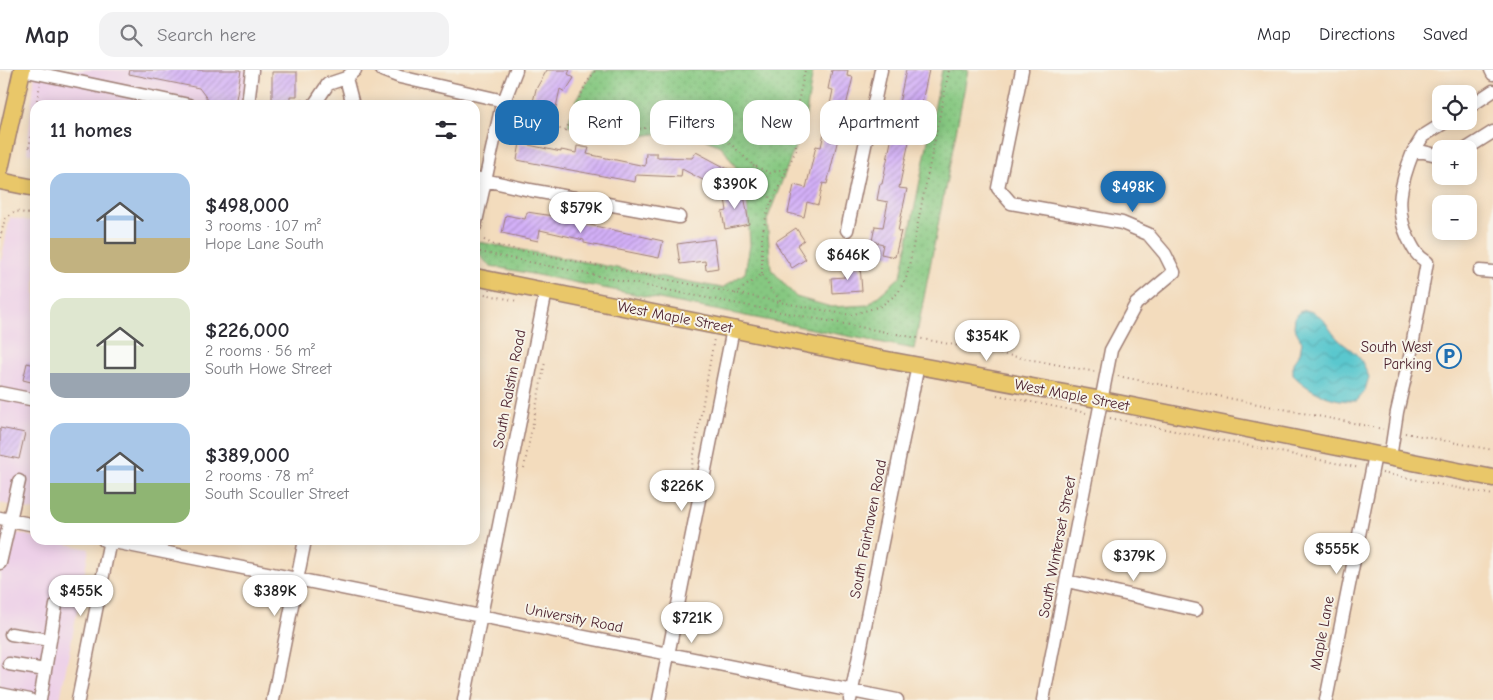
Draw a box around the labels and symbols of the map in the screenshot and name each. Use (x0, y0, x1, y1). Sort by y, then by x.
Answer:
pin: $390K (700, 168, 770, 210)
pin: $498K (1098, 170, 1168, 213)
pin: $579K (546, 191, 616, 234)
pin: $646K (813, 238, 883, 281)
street label: West Maple Street (616, 297, 735, 337)
pin: $354K (952, 320, 1022, 362)
street label: South Ralstin Road (489, 328, 529, 450)
place label: South West Parking (1361, 338, 1433, 373)
parking icon: South West Parking (1436, 343, 1462, 369)
street label: West Maple Street (1013, 375, 1132, 415)
street label: South Fairhaven Road (846, 458, 890, 600)
pin: $226K (647, 470, 717, 512)
street label: South Winterset Street (1034, 474, 1080, 619)
pin: $555K (1302, 532, 1372, 575)
pin: $379K (1099, 540, 1169, 582)
pin: $455K (46, 574, 116, 617)
pin: $389K (240, 574, 310, 617)
street label: Maple Lane (1306, 594, 1338, 671)
street label: University Road (523, 600, 625, 636)
pin: $721K (657, 602, 727, 644)

